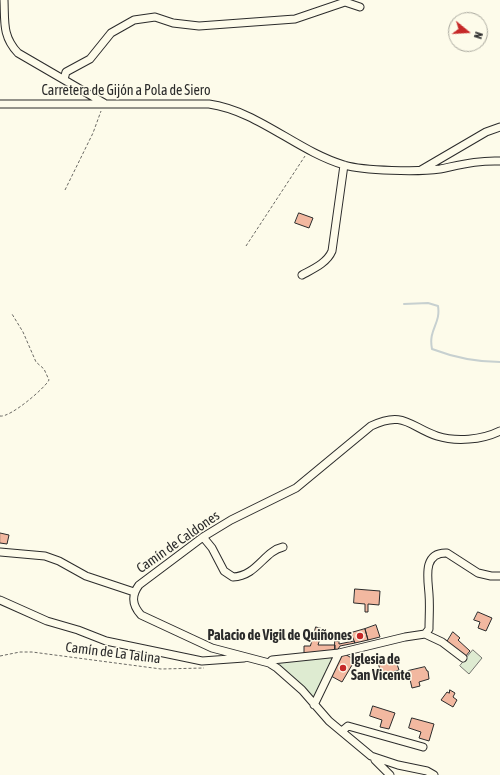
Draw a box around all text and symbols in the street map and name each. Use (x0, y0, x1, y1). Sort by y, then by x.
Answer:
north arrow (448, 12, 488, 52)
text: N (472, 30, 485, 40)
street label: Carretera de Gijón a Pola de Siero (42, 83, 210, 99)
street label: Camín de Caldones (133, 507, 223, 577)
place label: Palacio de Vigil de Quiñones (207, 628, 352, 644)
marker: Palacio de Vigil de Quiñones (355, 631, 365, 641)
street label: Camín de La Talina (65, 639, 161, 667)
place label: Iglesia de San Vicente (351, 652, 411, 684)
marker: Iglesia de San Vicente (338, 663, 348, 673)

